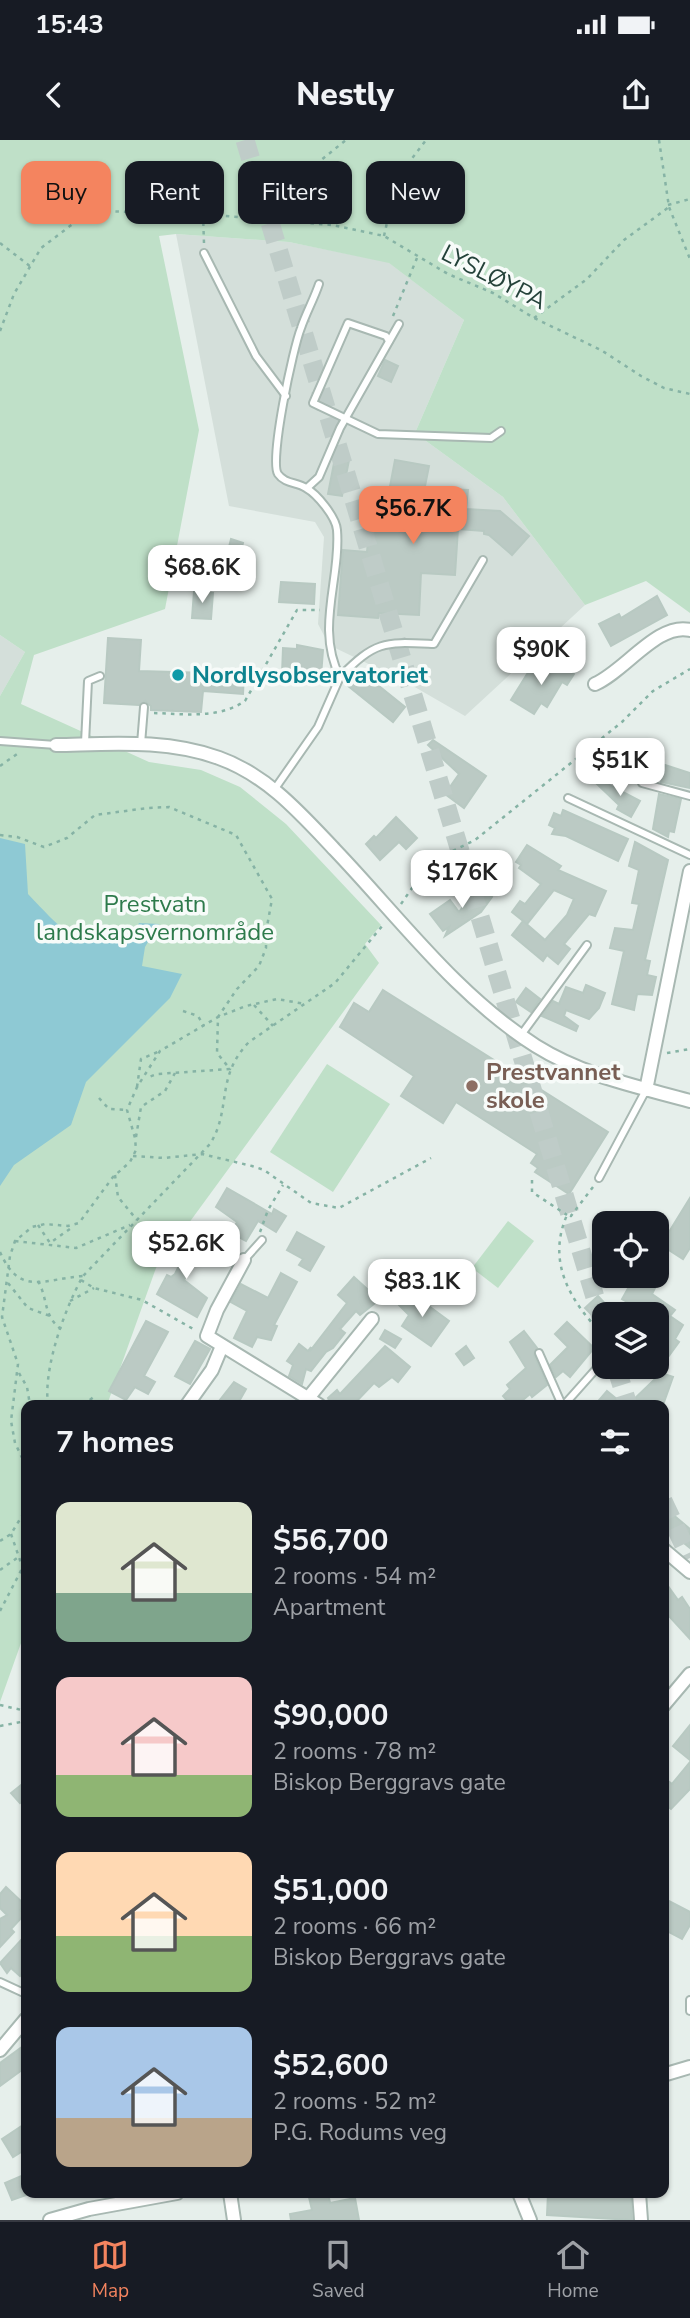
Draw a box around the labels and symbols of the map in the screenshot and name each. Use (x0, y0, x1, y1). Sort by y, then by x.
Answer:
street label: LYSLØYPA (436, 237, 552, 317)
pin: $56.7K (356, 486, 470, 546)
pin: $68.6K (145, 546, 259, 605)
pin: $90K (500, 628, 582, 687)
place label: Nordlysobservatoriet (192, 659, 429, 691)
marker: Nordlysobservatoriet (170, 667, 186, 683)
pin: $51K (579, 738, 661, 798)
pin: $176K (413, 850, 511, 910)
park label: Prestvatn landskapsvernområde (36, 888, 274, 948)
place label: Prestvannet skole (486, 1056, 621, 1116)
marker: Prestvannet skole (464, 1078, 480, 1094)
pin: $52.6K (129, 1222, 243, 1281)
pin: $83.1K (365, 1260, 479, 1319)

